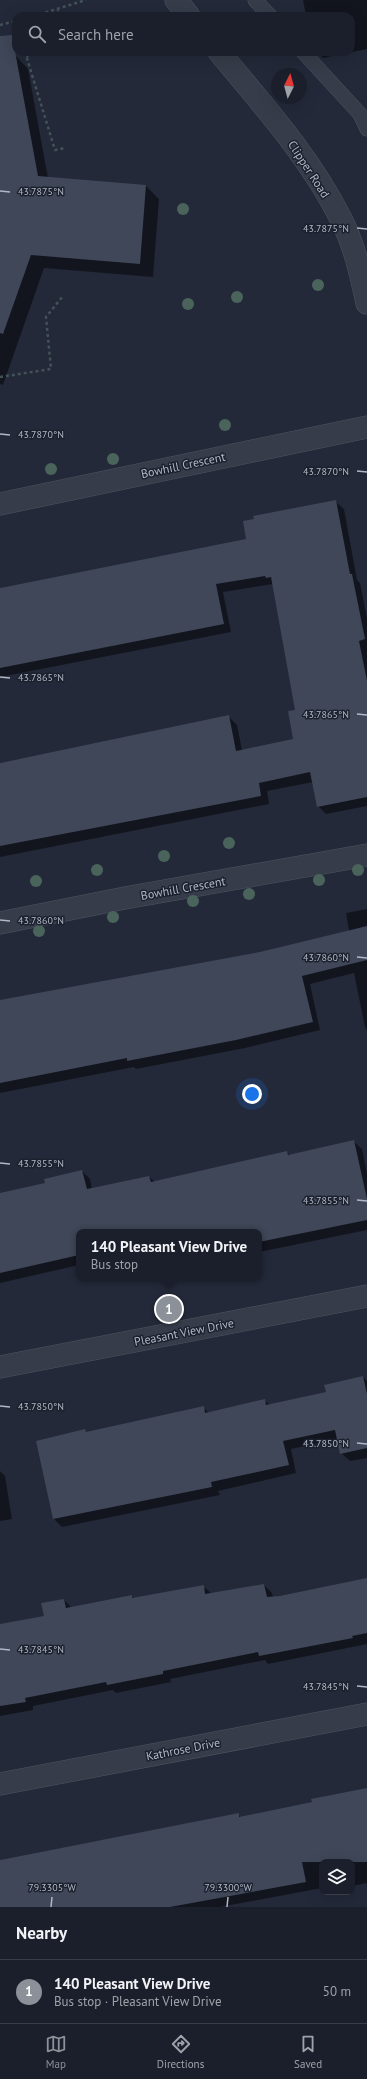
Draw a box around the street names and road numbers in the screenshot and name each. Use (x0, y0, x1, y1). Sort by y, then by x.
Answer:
street label: Clipper Road (285, 138, 333, 200)
street label: Bowhill Crescent (139, 449, 227, 481)
street label: Bowhill Crescent (139, 873, 227, 903)
street label: Pleasant View Drive (133, 1315, 235, 1349)
street label: Kathrose Drive (145, 1734, 221, 1764)

